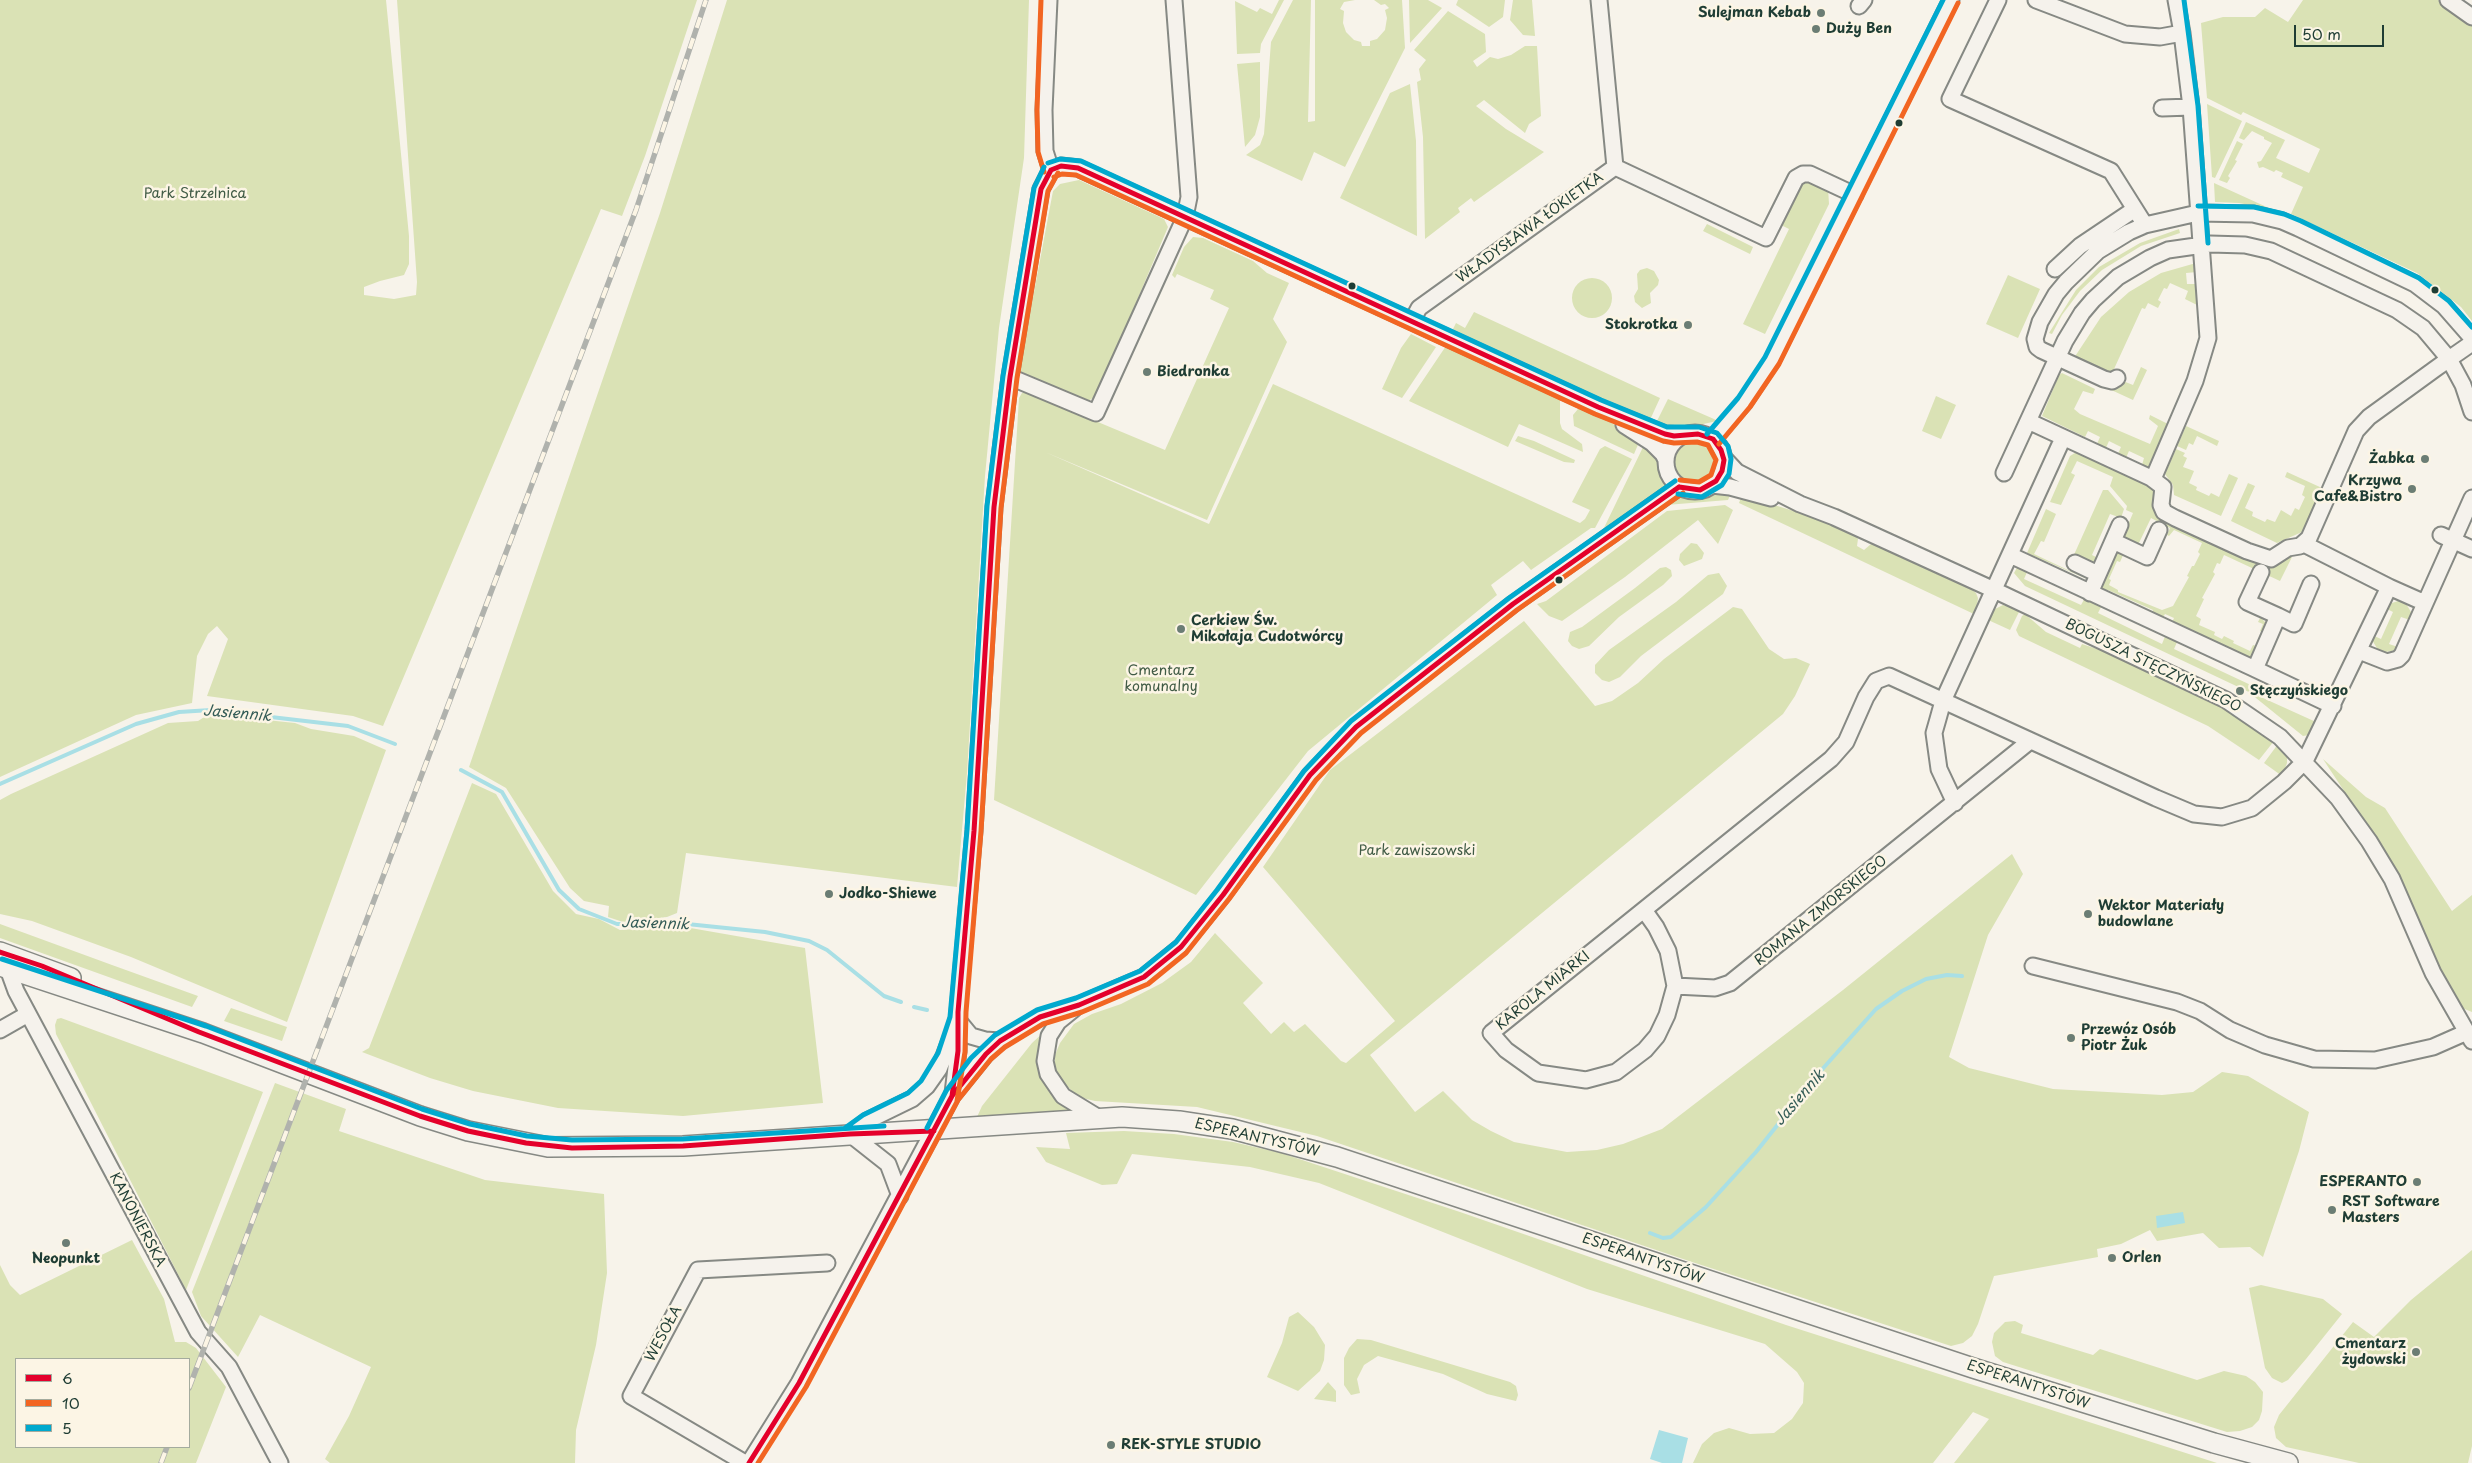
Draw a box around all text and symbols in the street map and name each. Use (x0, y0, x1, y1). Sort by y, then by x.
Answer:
place label: Sulejman Kebab (1698, 5, 1811, 21)
marker: Sulejman Kebab (1815, 7, 1827, 19)
scale bar (2297, 15, 2387, 47)
place label: Duży Ben (1826, 21, 1892, 37)
text: 50 m (2302, 22, 2341, 45)
marker: Duży Ben (1810, 23, 1822, 35)
unlabelled marker (1894, 118, 1904, 128)
street label: WŁADYSŁAWA ŁOKIETKA (1453, 169, 1607, 287)
park label: Park Strzelnica (144, 186, 246, 202)
unlabelled marker (1347, 281, 1357, 291)
unlabelled marker (2430, 285, 2440, 295)
place label: Stokrotka (1605, 317, 1678, 333)
marker: Stokrotka (1682, 319, 1694, 331)
place label: Biedronka (1157, 364, 1230, 380)
marker: Biedronka (1141, 366, 1153, 378)
place label: Żabka (2369, 451, 2415, 467)
marker: Żabka (2419, 453, 2431, 465)
place label: Krzywa Cafe&Bistro (2314, 473, 2402, 506)
marker: Krzywa Cafe&Bistro (2406, 483, 2418, 495)
unlabelled marker (1554, 575, 1564, 585)
place label: Cerkiew Św. Mikołaja Cudotwórcy (1191, 613, 1343, 646)
street label: BOGUSZA STĘCZYŃSKIEGO (2062, 616, 2244, 716)
marker: Cerkiew Św. Mikołaja Cudotwórcy (1175, 623, 1187, 635)
park label: Cmentarz komunalny (1124, 663, 1198, 696)
place label: Stęczyńskiego (2250, 683, 2348, 699)
marker: Stęczyńskiego (2234, 685, 2246, 697)
water label: Jasiennik (202, 702, 272, 726)
park label: Park zawiszowski (1359, 843, 1475, 859)
street label: ROMANA ZMORSKIEGO (1751, 852, 1891, 970)
place label: Jodko-Shiewe (839, 886, 937, 902)
marker: Jodko-Shiewe (823, 888, 835, 900)
place label: Wektor Materiały budowlane (2098, 898, 2224, 930)
marker: Wektor Materiały budowlane (2082, 908, 2094, 920)
water label: Jasiennik (621, 914, 689, 934)
street label: KAROLA MIARKI (1493, 948, 1593, 1034)
place label: Przewóz Osób Piotr Żuk (2081, 1022, 2176, 1054)
marker: Przewóz Osób Piotr Żuk (2065, 1032, 2077, 1044)
water label: Jasiennik (1771, 1066, 1829, 1130)
street label: ESPERANTYSTÓW (1193, 1115, 1321, 1161)
street label: KANONIERSKA (105, 1170, 169, 1270)
place label: ESPERANTO (2319, 1174, 2407, 1190)
marker: ESPERANTO (2411, 1176, 2423, 1188)
place label: RST Software Masters (2342, 1194, 2440, 1226)
marker: RST Software Masters (2326, 1204, 2338, 1216)
street label: ESPERANTYSTÓW (1580, 1230, 1706, 1288)
marker: Neopunkt (60, 1237, 72, 1249)
place label: Orlen (2122, 1250, 2161, 1266)
place label: Neopunkt (32, 1251, 100, 1267)
marker: Orlen (2106, 1252, 2118, 1264)
street label: WESOŁA (642, 1303, 686, 1365)
place label: Cmentarz żydowski (2335, 1336, 2406, 1368)
marker: Cmentarz żydowski (2410, 1346, 2422, 1358)
street label: ESPERANTYSTÓW (1965, 1357, 2091, 1413)
legend (15, 1358, 190, 1448)
text: 6 (62, 1366, 73, 1389)
text: 10 (62, 1391, 80, 1414)
text: 5 (62, 1416, 72, 1439)
place label: REK-STYLE STUDIO (1121, 1437, 1261, 1453)
marker: REK-STYLE STUDIO (1105, 1439, 1117, 1451)

